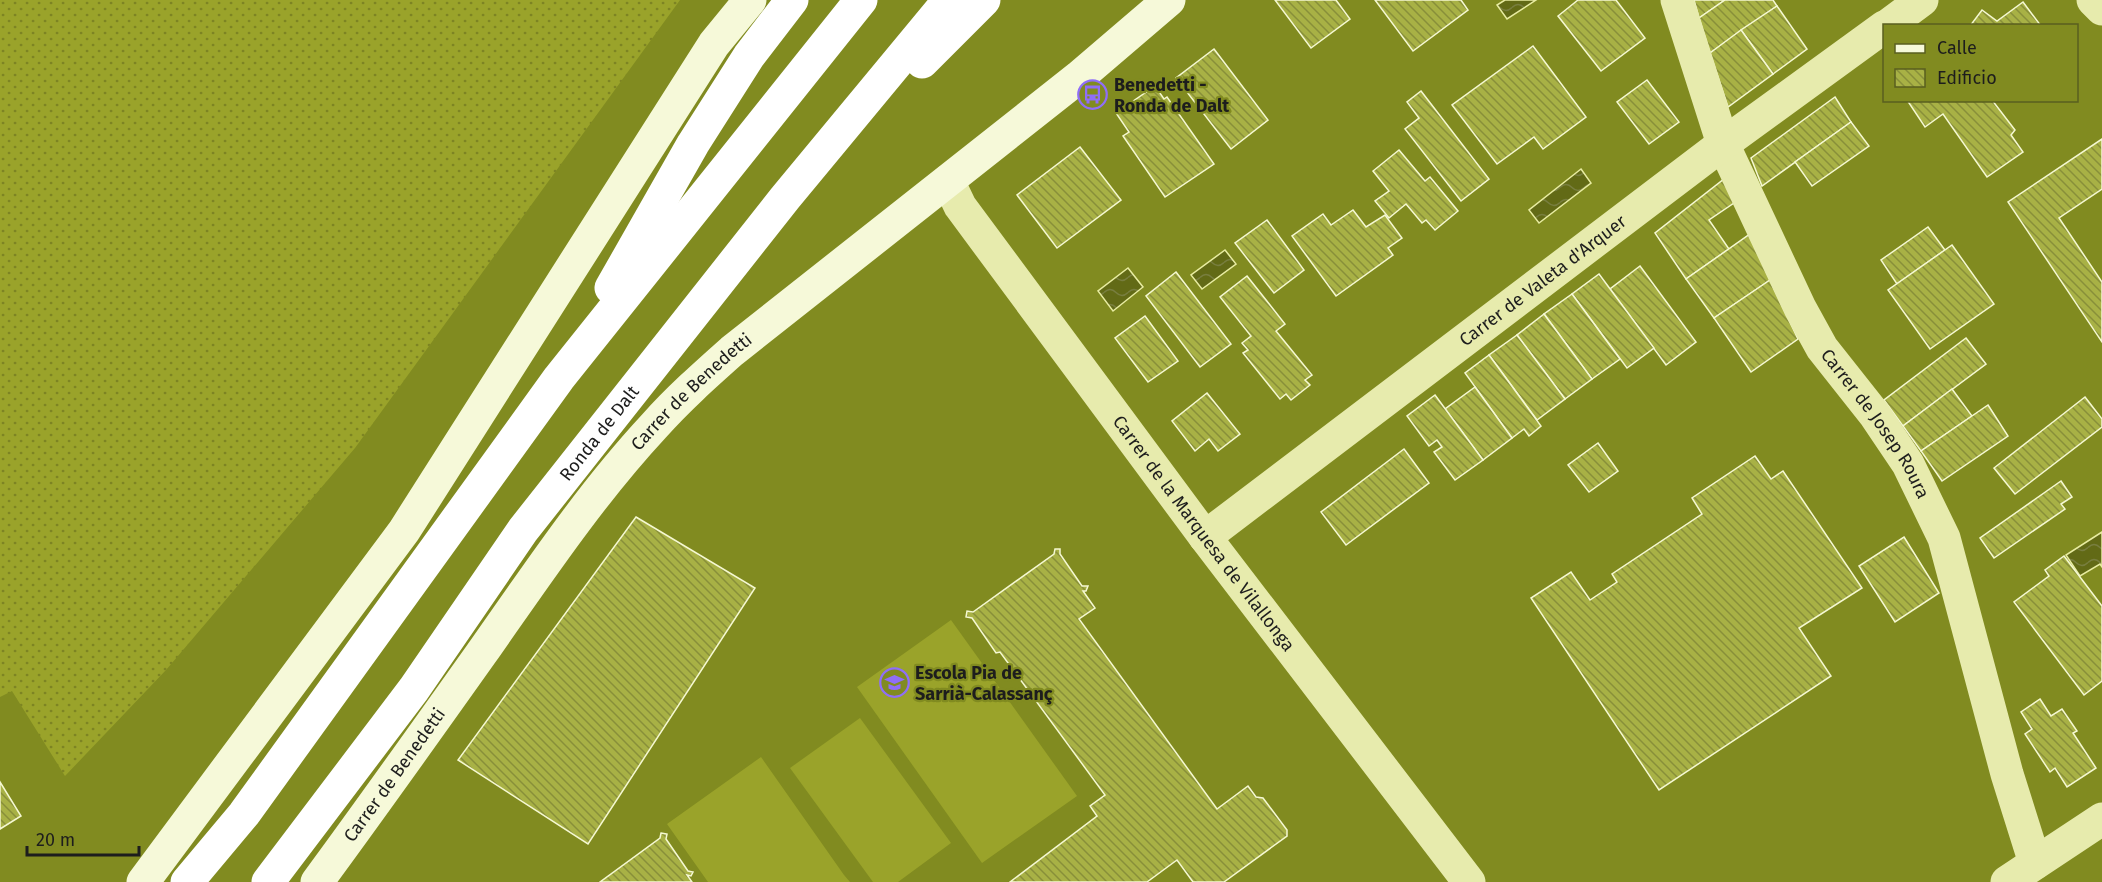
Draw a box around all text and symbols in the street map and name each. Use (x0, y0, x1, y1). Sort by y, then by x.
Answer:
legend (1883, 24, 2078, 102)
text: Calle (1937, 37, 1977, 59)
text: Edificio (1937, 67, 1997, 89)
place label: Benedetti - Ronda de Dalt (1114, 74, 1230, 117)
bus stop icon: Benedetti - Ronda de Dalt (1077, 79, 1109, 111)
street label: Carrer de Valeta d'Arquer (1455, 210, 1631, 351)
street label: Carrer de Benedetti (626, 329, 756, 455)
street label: Carrer de Josep Roura (1816, 345, 1934, 502)
street label: Ronda de Dalt (555, 381, 644, 485)
street label: Carrer de la Marquesa de Vilallonga (1108, 411, 1300, 656)
place label: Escola Pia de Sarrià-Calassanç (915, 662, 1053, 705)
school or university icon: Escola Pia de Sarrià-Calassanç (878, 667, 910, 699)
street label: Carrer de Benedetti (339, 704, 450, 846)
scale bar (27, 819, 140, 857)
text: 20 m (36, 829, 75, 851)

